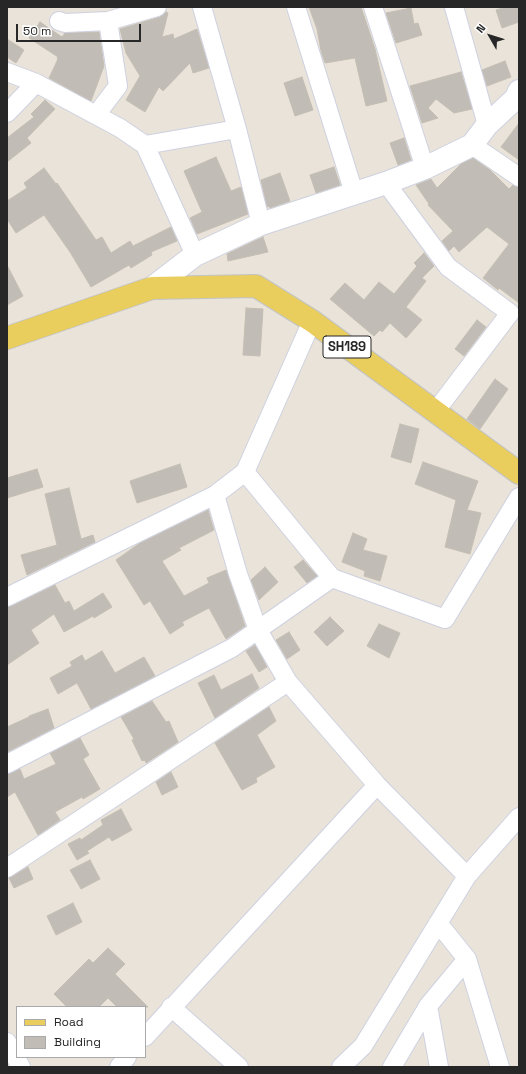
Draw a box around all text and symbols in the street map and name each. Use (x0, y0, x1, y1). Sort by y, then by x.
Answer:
scale bar (18, 16, 143, 42)
north arrow (470, 16, 510, 56)
text: N (473, 21, 488, 36)
text: 50 m (23, 23, 51, 39)
road number: SH189 (323, 336, 371, 358)
legend (16, 1006, 146, 1058)
text: Road (54, 1014, 83, 1030)
text: Building (54, 1034, 101, 1050)

